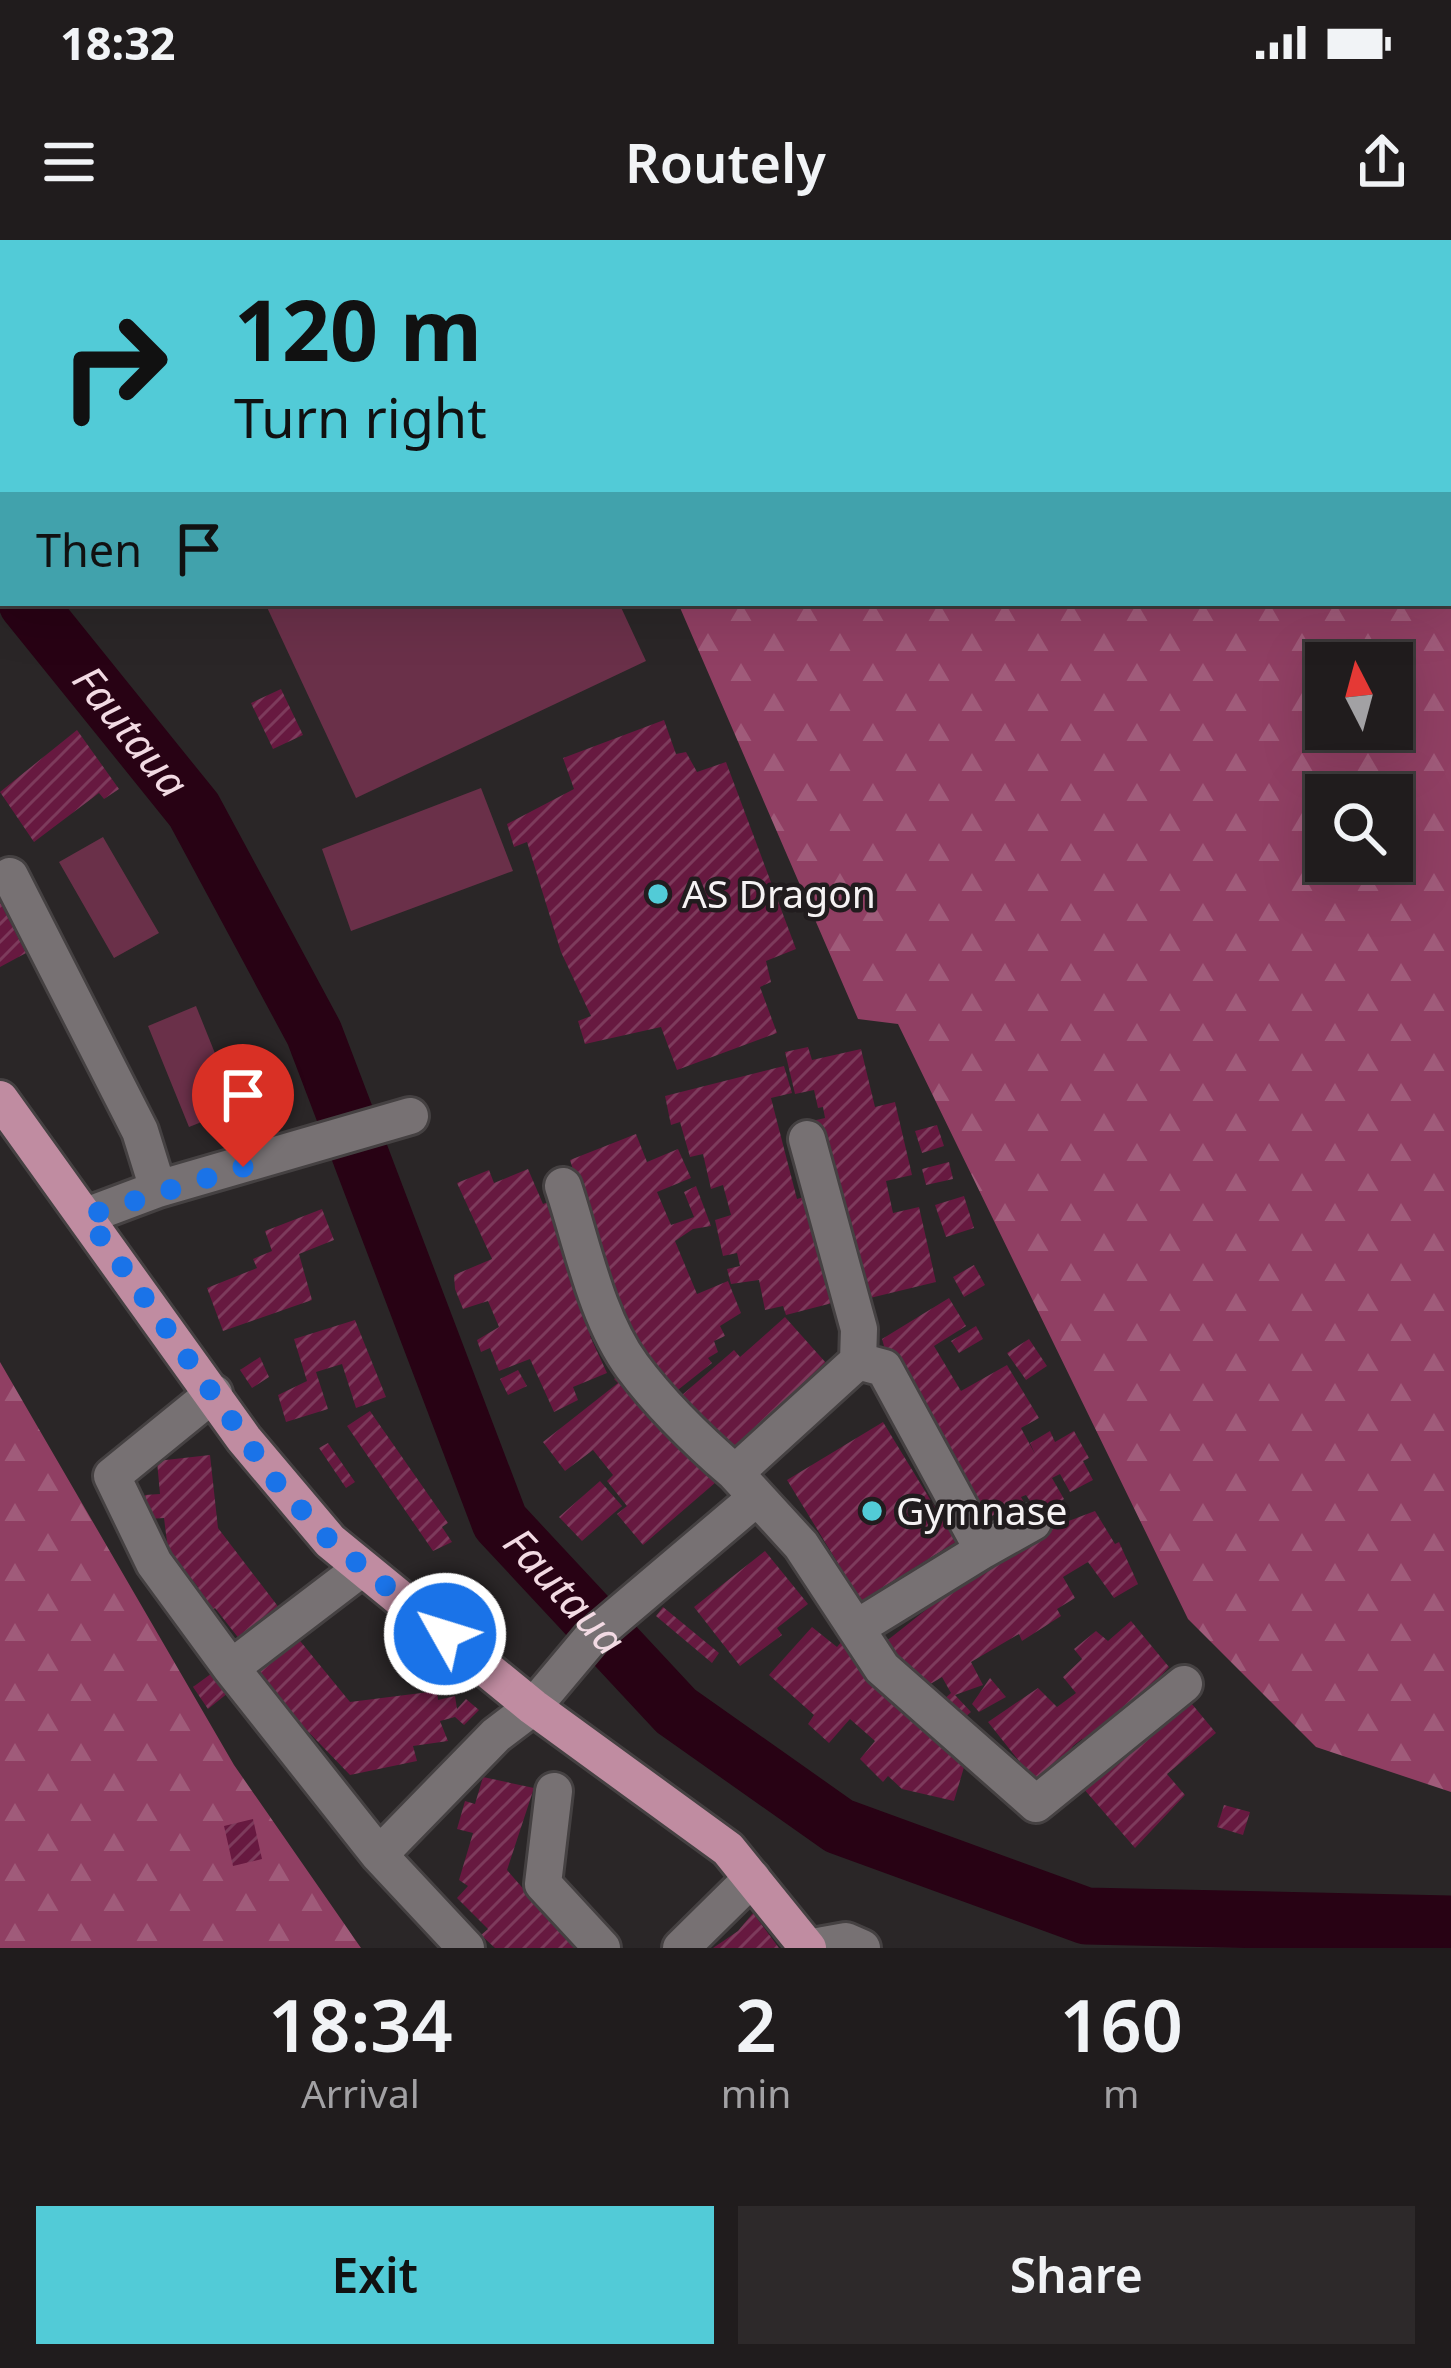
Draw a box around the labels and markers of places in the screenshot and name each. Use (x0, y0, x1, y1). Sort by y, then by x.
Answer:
place label: AS Dragon (682, 866, 876, 919)
marker: AS Dragon (645, 881, 671, 907)
pin (192, 1044, 294, 1167)
place label: Gymnase (896, 1483, 1067, 1536)
marker: Gymnase (859, 1498, 885, 1524)

